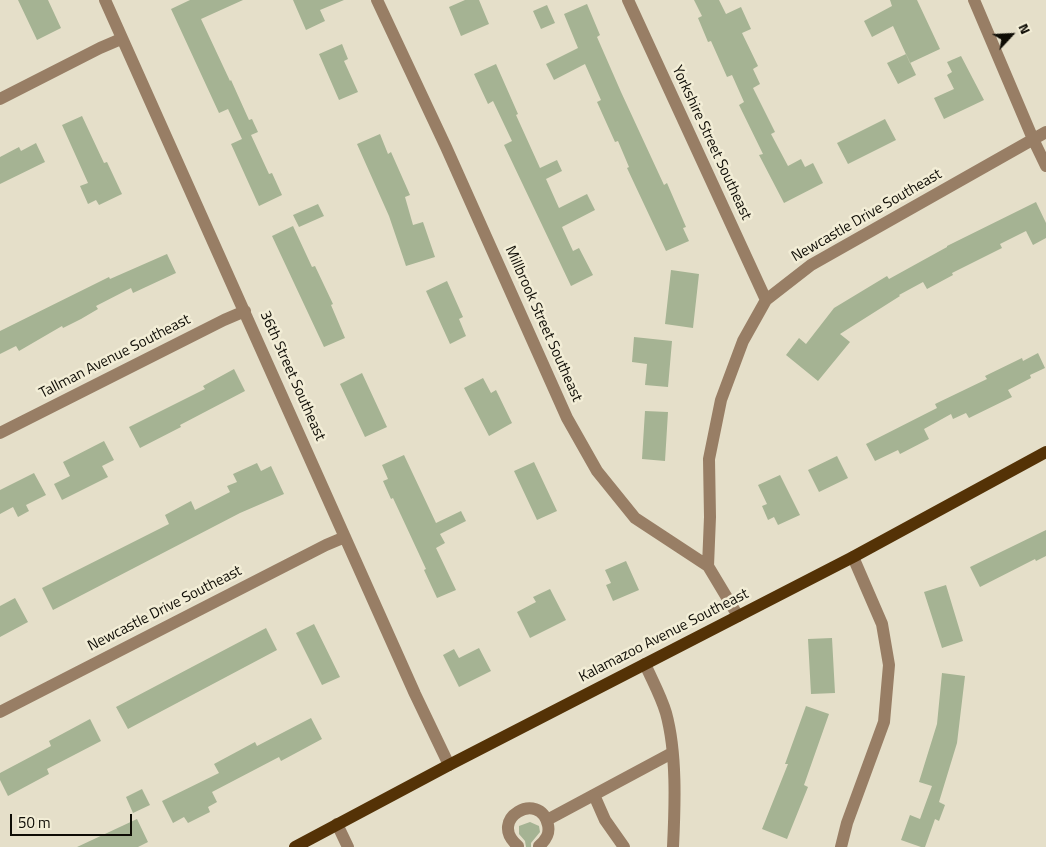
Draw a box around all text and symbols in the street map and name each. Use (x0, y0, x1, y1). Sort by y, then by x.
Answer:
north arrow (986, 10, 1036, 60)
text: N (1013, 20, 1037, 37)
street label: Yorkshire Street Southeast (667, 63, 755, 223)
street label: Newcastle Drive Southeast (789, 166, 945, 266)
street label: Millbrook Street Southeast (500, 243, 586, 405)
street label: 36th Street Southeast (255, 308, 329, 444)
street label: Tallman Avenue Southeast (36, 311, 194, 403)
street label: Newcastle Drive Southeast (85, 562, 245, 656)
street label: Kalamazoo Avenue Southeast (576, 585, 752, 687)
scale bar (12, 804, 135, 836)
text: 50 m (18, 811, 51, 834)

